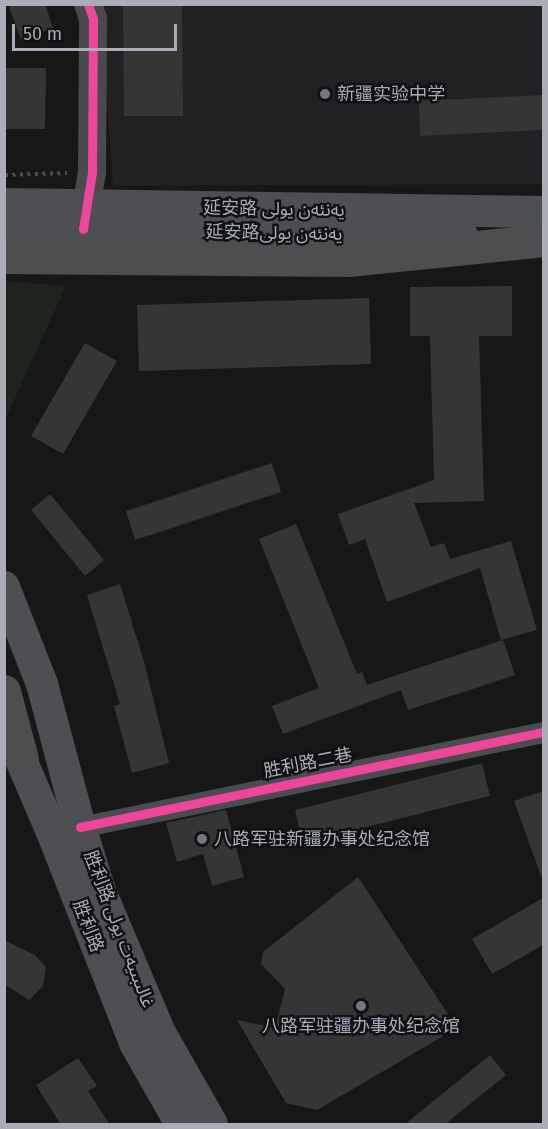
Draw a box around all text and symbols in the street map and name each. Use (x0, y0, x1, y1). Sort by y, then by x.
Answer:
scale bar (15, 12, 180, 50)
text: 50 m (23, 23, 62, 45)
place label: 新疆实验中学 (337, 83, 445, 105)
marker: 新疆实验中学 (318, 87, 332, 101)
street label: 延安路 يەنئەن يولى (203, 197, 345, 221)
street label: 延安路يەنئەن يولى (205, 221, 343, 245)
street label: 胜利路二巷 (262, 744, 354, 782)
place label: 八路军驻新疆办事处纪念馆 (214, 828, 430, 850)
marker: 八路军驻新疆办事处纪念馆 (195, 832, 209, 846)
street label: 胜利路 غالىبىيەت يولى (79, 848, 159, 1010)
street label: 胜利路 (68, 897, 108, 955)
marker: 八路军驻疆办事处纪念馆 (354, 999, 368, 1013)
place label: 八路军驻疆办事处纪念馆 (262, 1015, 460, 1037)

